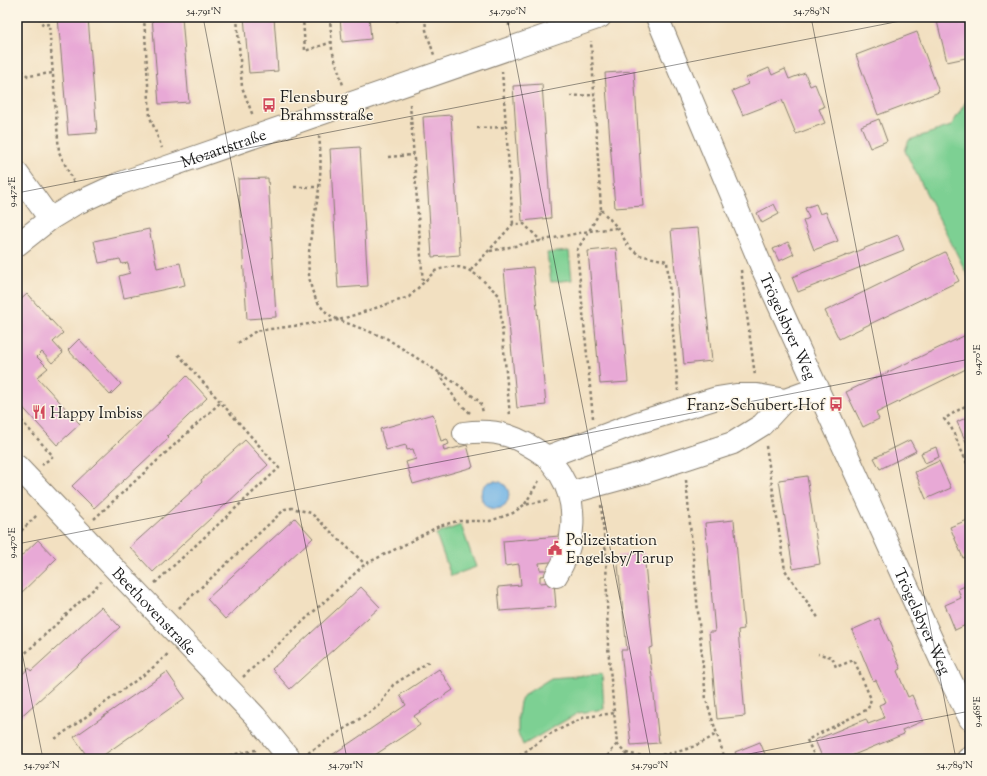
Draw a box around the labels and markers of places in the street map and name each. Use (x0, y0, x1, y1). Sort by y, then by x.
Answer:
place label: Flensburg Brahmsstraße (280, 87, 373, 128)
bus stop icon: Flensburg Brahmsstraße (261, 97, 277, 113)
place label: Franz-Schubert-Hof (687, 395, 826, 418)
bus stop icon: Franz-Schubert-Hof (828, 396, 844, 412)
place label: Happy Imbiss (50, 403, 143, 426)
restaurant icon: Happy Imbiss (31, 404, 47, 420)
place label: Polizeistation Engelsby/Tarup (566, 530, 674, 571)
public building icon: Polizeistation Engelsby/Tarup (547, 540, 563, 556)

